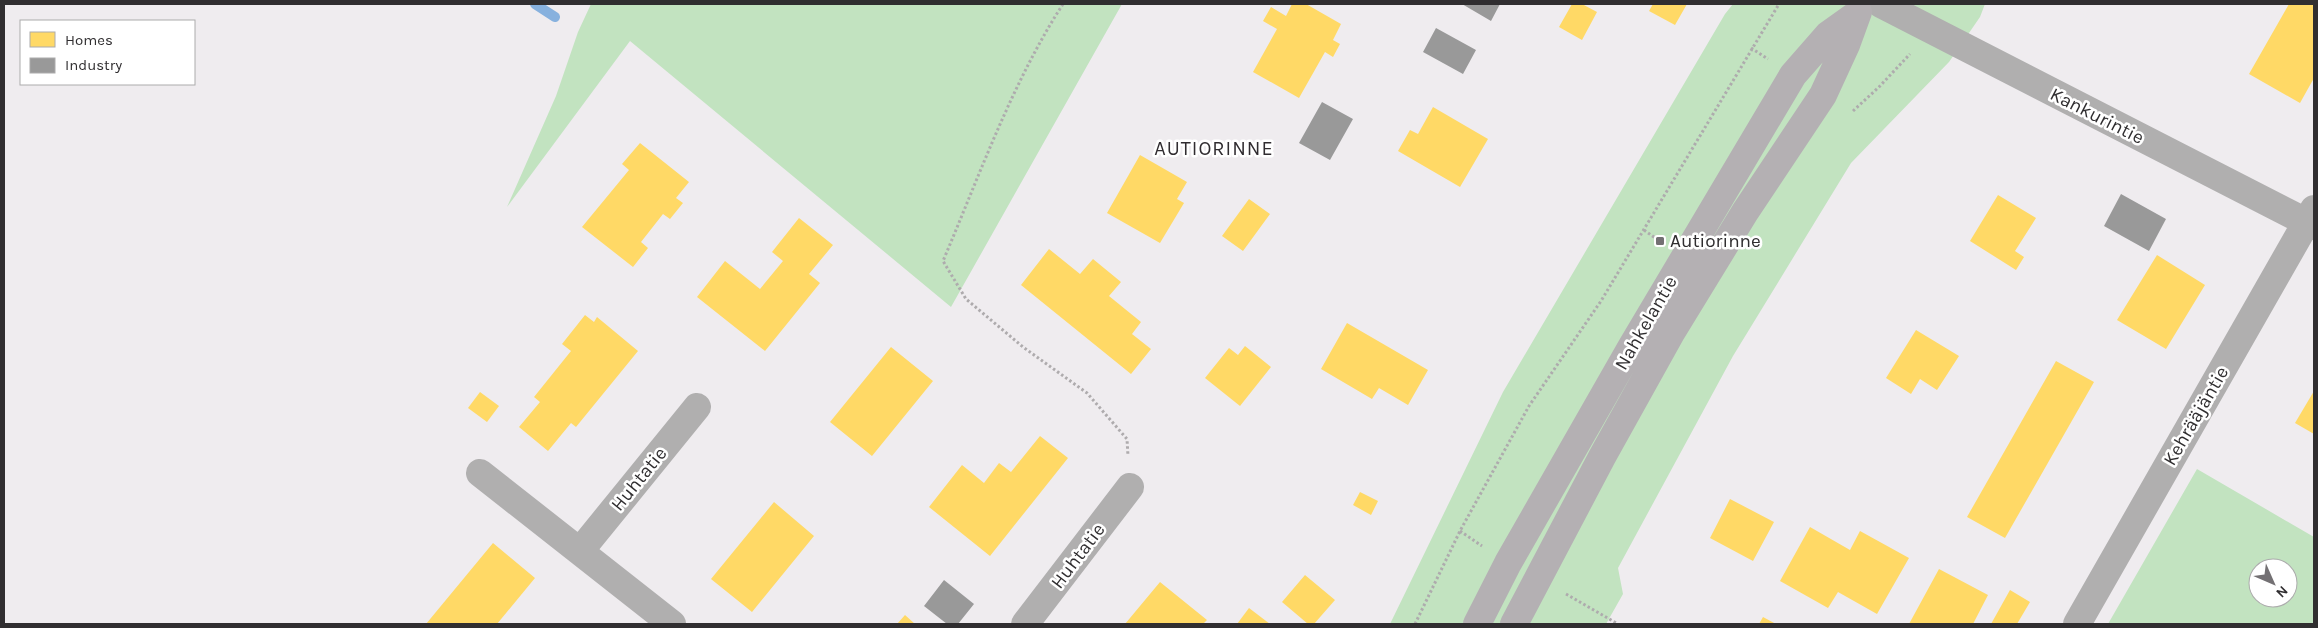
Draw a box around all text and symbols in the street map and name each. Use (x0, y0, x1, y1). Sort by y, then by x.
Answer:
legend (20, 20, 195, 85)
text: Homes (65, 31, 113, 49)
text: Industry (65, 56, 122, 74)
street label: Kankurintie (2046, 83, 2148, 149)
district label: AUTIORINNE (1154, 137, 1274, 160)
place label: Autiorinne (1670, 230, 1761, 252)
marker: Autiorinne (1654, 235, 1666, 247)
street label: Nahkelantie (1610, 272, 1682, 374)
street label: Kehrääjäntie (2159, 362, 2233, 470)
street label: Huhtatie (607, 443, 671, 515)
street label: Huhtatie (1046, 519, 1110, 593)
north arrow (2248, 558, 2298, 608)
text: N (2272, 582, 2291, 601)

